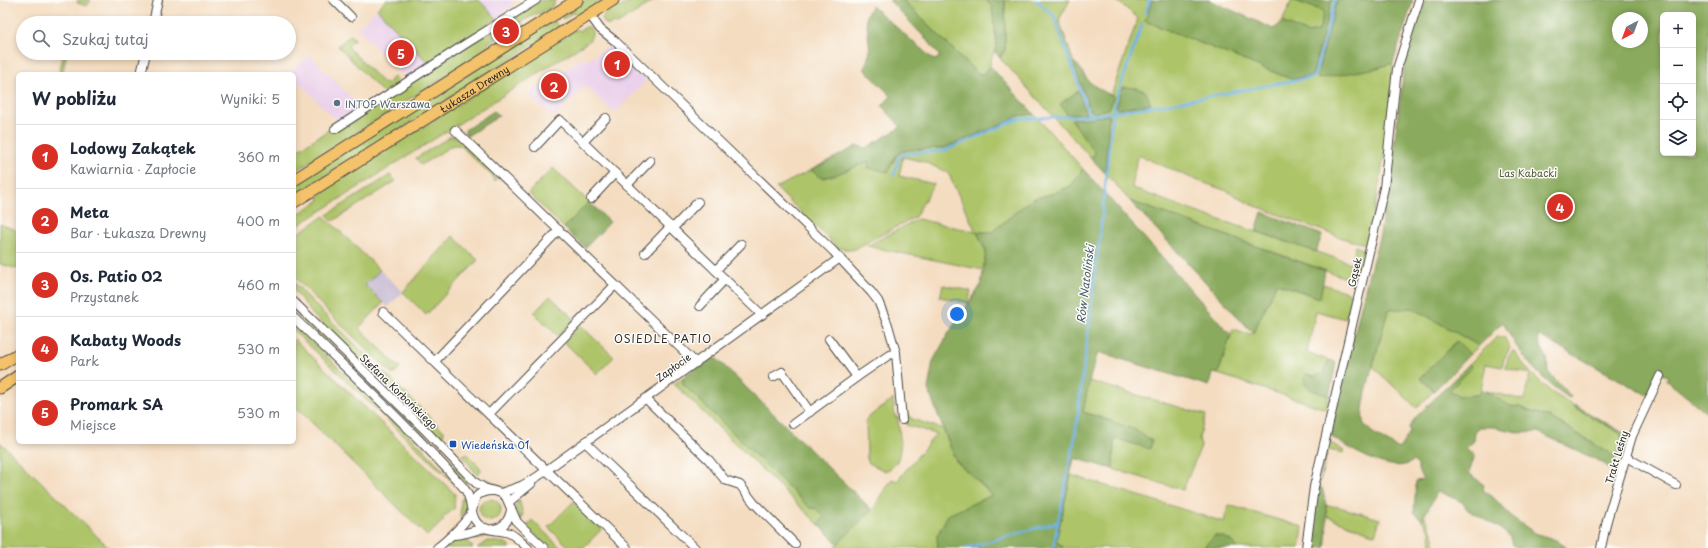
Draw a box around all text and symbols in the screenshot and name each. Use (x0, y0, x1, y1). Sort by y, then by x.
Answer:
north arrow (1612, 12, 1648, 48)
map controls (1660, 12, 1696, 156)
button: + (1660, 12, 1696, 48)
search box (16, 16, 296, 60)
pin: 3 (493, 16, 519, 46)
icon: search (30, 27, 52, 49)
text: Szukaj tutaj (62, 27, 149, 50)
pin: 5 (388, 38, 414, 68)
button: − (1660, 48, 1696, 84)
pin: 1 (604, 49, 630, 79)
street label: Łukasza Drewny (436, 61, 512, 116)
pin: 2 (541, 71, 567, 101)
button: locate (1660, 84, 1696, 120)
text: W pobliżu (32, 85, 117, 111)
text: Wyniki: 5 (220, 89, 280, 108)
place label: INTOP Warszawa (345, 96, 431, 111)
marker: INTOP Warszawa (332, 98, 342, 108)
button: layers (1660, 120, 1696, 156)
text: Lodowy Zakątek (70, 136, 196, 159)
text: 1 (42, 147, 48, 166)
text: 360 m (237, 147, 280, 166)
text: Kawiarnia · Zapłocie (70, 159, 196, 178)
park label: Las Kabacki (1499, 165, 1557, 180)
pin: 4 (1547, 192, 1573, 222)
text: Meta (70, 200, 109, 223)
text: 2 (40, 211, 50, 230)
text: 400 m (237, 211, 280, 230)
text: Bar · Łukasza Drewny (70, 223, 206, 242)
water label: Rów Natoliński (1072, 242, 1098, 324)
street label: Gąsek (1343, 255, 1365, 289)
text: Os. Patio 02 (70, 264, 162, 287)
text: 3 (41, 275, 49, 294)
text: 460 m (237, 275, 280, 294)
text: Przystanek (70, 287, 139, 306)
your location (947, 304, 967, 324)
text: Kabaty Woods (70, 328, 181, 351)
district label: OSIEDLE PATIO (614, 330, 712, 347)
text: 4 (41, 339, 49, 358)
text: 530 m (237, 339, 280, 358)
street label: Zapłocie (652, 349, 694, 385)
street label: Stefana Korbońskiego (357, 350, 442, 432)
text: Park (70, 351, 99, 370)
text: Promark SA (70, 392, 163, 415)
text: 5 (41, 403, 49, 422)
text: 530 m (237, 403, 280, 422)
text: Miejsce (70, 415, 116, 434)
street label: Trakt Leśny (1601, 428, 1631, 486)
place label: Wiedeńska 01 (461, 437, 529, 452)
marker: Wiedeńska 01 (448, 439, 458, 449)

